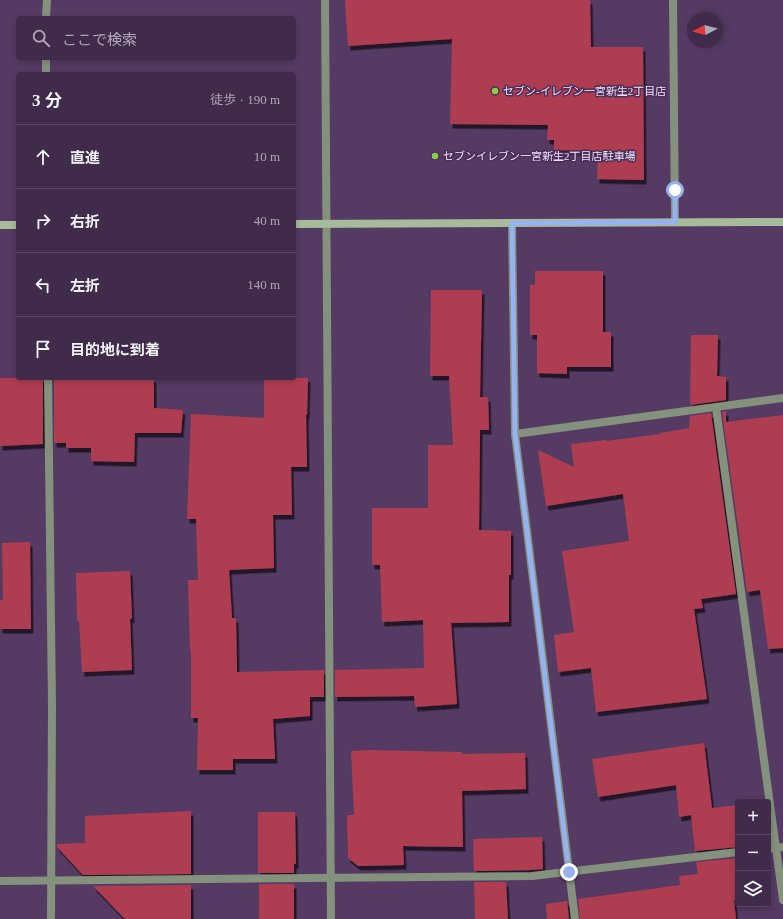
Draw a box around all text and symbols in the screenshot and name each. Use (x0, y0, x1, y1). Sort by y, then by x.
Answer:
north arrow (687, 12, 723, 48)
search box (16, 16, 296, 60)
icon: search (30, 27, 52, 49)
text: ここで検索 (62, 32, 137, 48)
place label: セブン-イレブン一宮新生2丁目店 (503, 85, 666, 97)
marker: セブン-イレブン一宮新生2丁目店 (490, 86, 500, 96)
text: 3 分 (32, 91, 62, 110)
text: 徒歩 · 190 m (210, 92, 280, 107)
icon: ahead (32, 146, 54, 168)
text: 10 m (254, 149, 280, 164)
text: 直進 (70, 150, 100, 166)
place label: セブンイレブン一宮新生2丁目店駐車場 (443, 150, 636, 162)
marker: セブンイレブン一宮新生2丁目店駐車場 (430, 151, 440, 161)
route start (666, 181, 684, 199)
icon: right (32, 210, 54, 232)
text: 40 m (254, 213, 280, 228)
text: 右折 (70, 214, 100, 230)
icon: left (32, 274, 54, 296)
text: 140 m (247, 277, 280, 292)
text: 左折 (70, 278, 100, 294)
icon: arrive (32, 338, 54, 360)
text: 目的地に到着 (70, 342, 160, 358)
map controls (735, 799, 771, 907)
button: + (735, 799, 771, 835)
button: − (735, 835, 771, 871)
route end (560, 863, 578, 881)
button: layers (735, 871, 771, 907)

